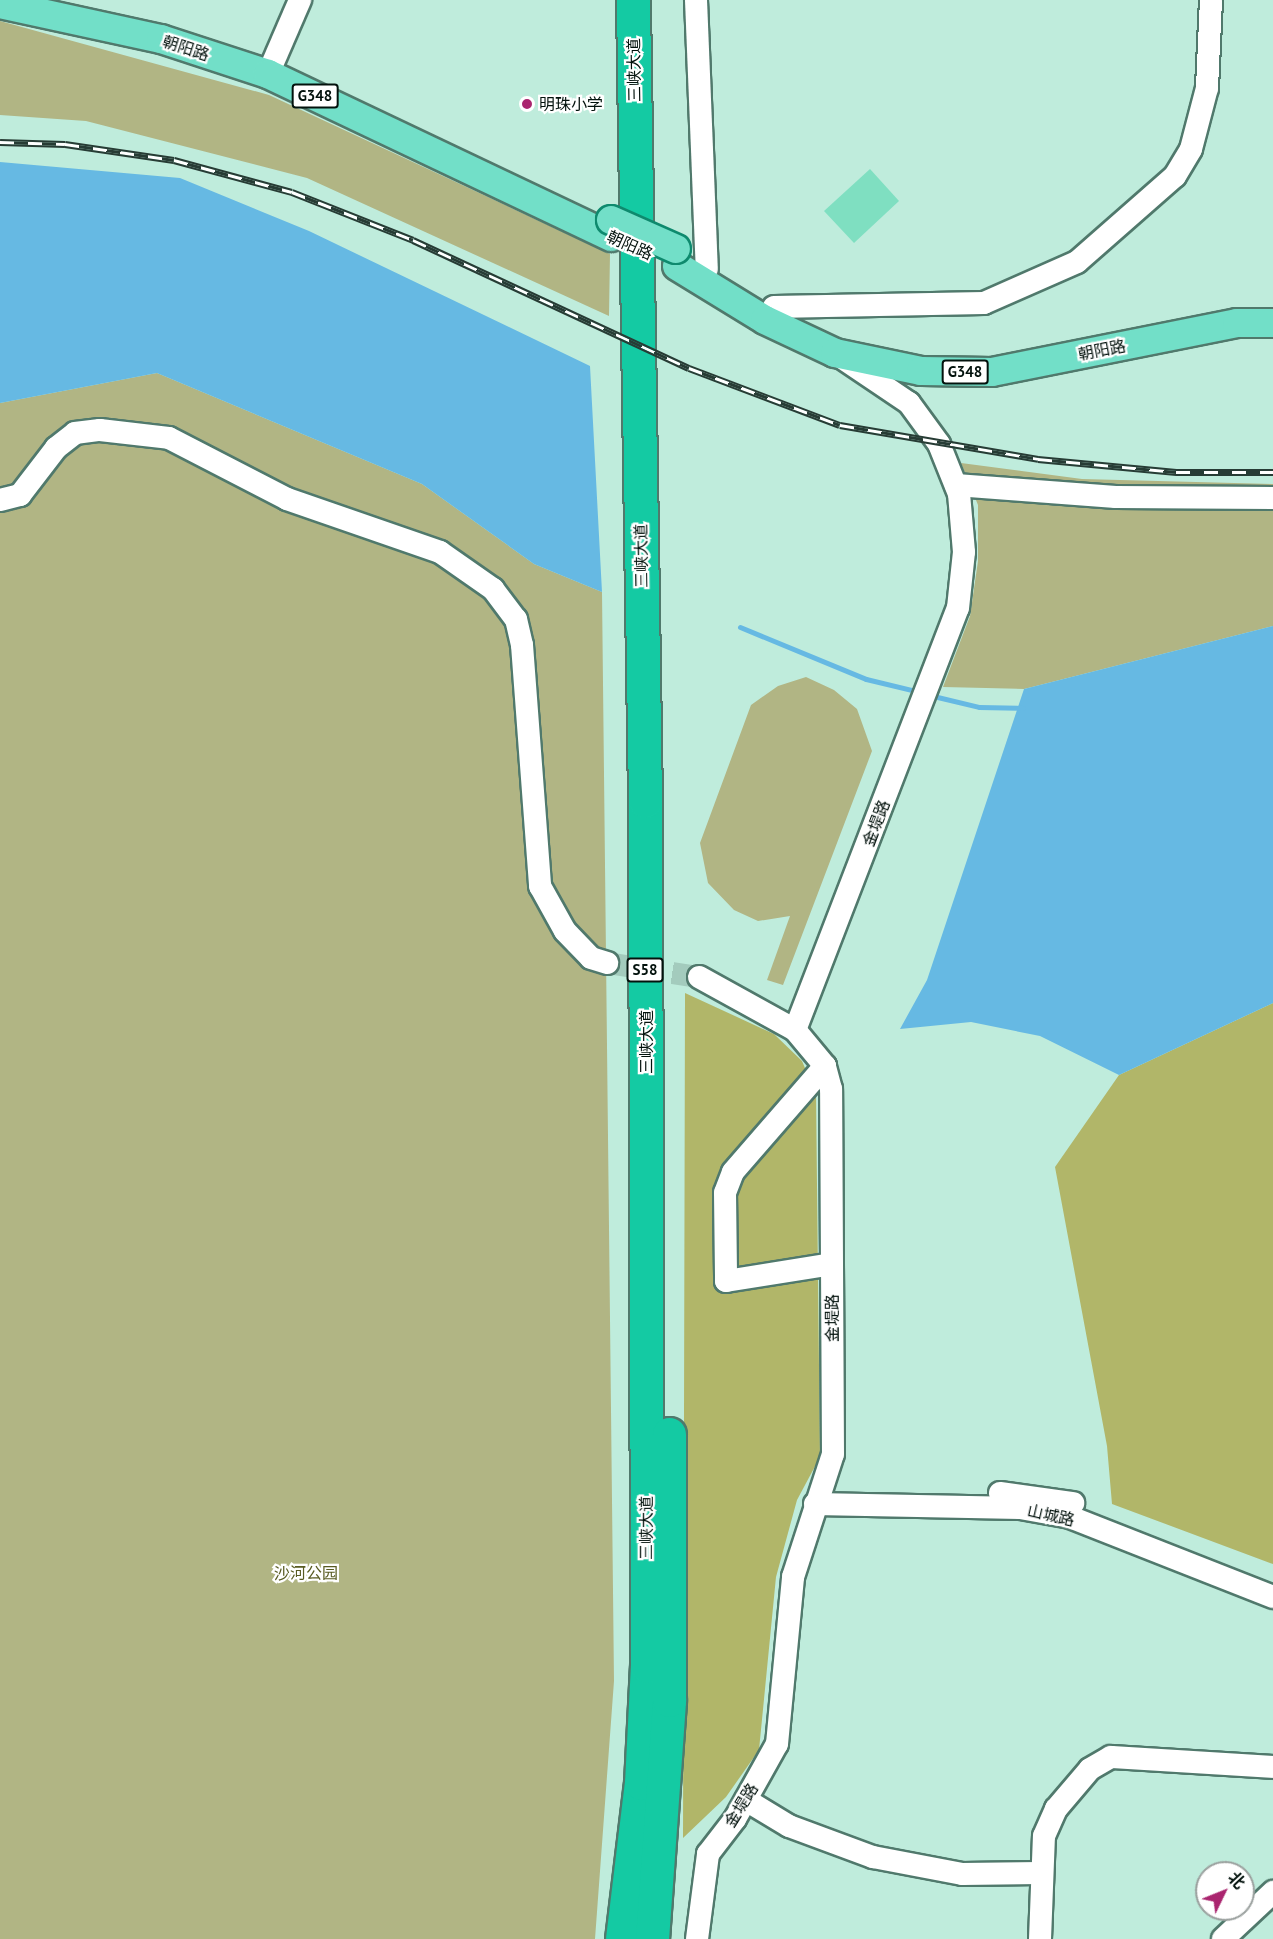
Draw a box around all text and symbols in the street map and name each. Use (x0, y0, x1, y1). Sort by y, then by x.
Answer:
street label: 朝阳路 (160, 31, 212, 65)
street label: 三峡大道 (624, 38, 644, 102)
road number: G348 (291, 84, 339, 108)
place label: 明珠小学 (539, 94, 603, 114)
marker: 明珠小学 (520, 97, 534, 111)
street label: 朝阳路 (604, 226, 656, 264)
street label: 朝阳路 (1077, 336, 1127, 364)
road number: G348 (941, 360, 989, 384)
street label: 三峡大道 (631, 524, 651, 588)
street label: 金堤路 (858, 797, 894, 849)
road number: S58 (626, 958, 664, 982)
street label: 三峡大道 (636, 1010, 656, 1074)
street label: 金堤路 (822, 1294, 842, 1342)
street label: 三峡大道 (636, 1496, 656, 1560)
street label: 山城路 (1025, 1500, 1077, 1530)
park label: 沙河公园 (274, 1563, 338, 1583)
street label: 金堤路 (720, 1780, 762, 1830)
north arrow (1195, 1861, 1255, 1921)
text: 北 (1224, 1867, 1249, 1893)

